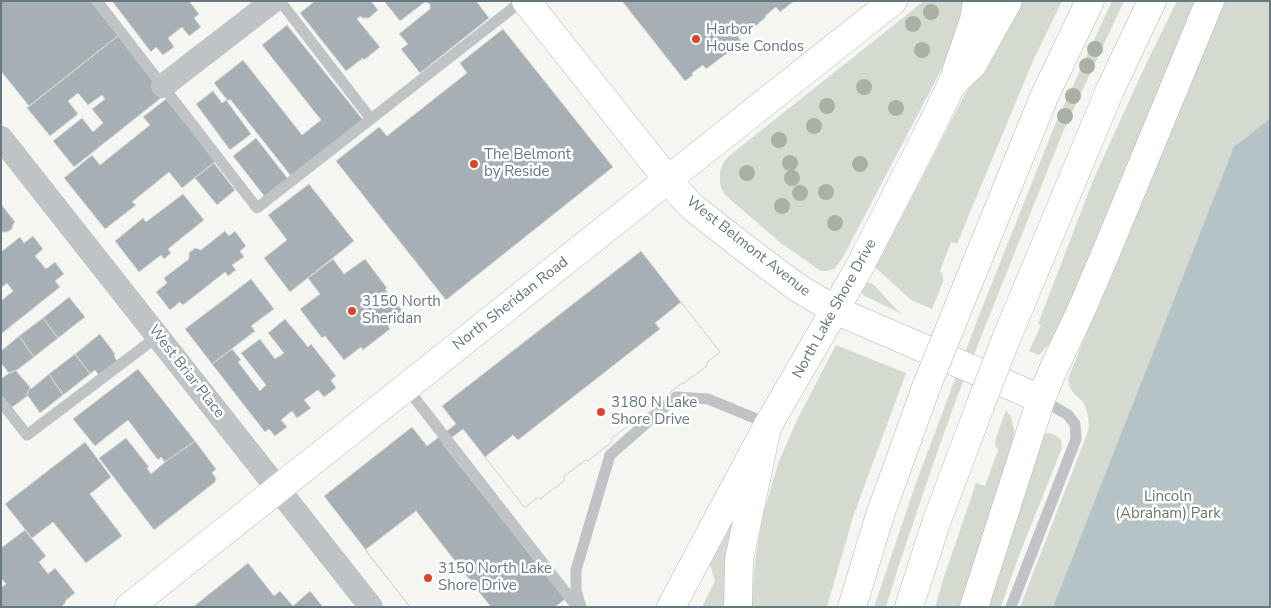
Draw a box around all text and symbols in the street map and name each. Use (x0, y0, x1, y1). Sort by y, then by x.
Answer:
place label: Harbor House Condos (706, 21, 804, 56)
marker: Harbor House Condos (690, 33, 702, 45)
place label: The Belmont by Reside (484, 146, 571, 181)
marker: The Belmont by Reside (468, 158, 480, 170)
street label: West Belmont Avenue (682, 193, 814, 301)
street label: North Lake Shore Drive (789, 236, 881, 382)
street label: North Sheridan Road (450, 253, 572, 355)
place label: 3150 North Sheridan (362, 293, 441, 328)
marker: 3150 North Sheridan (346, 305, 358, 317)
street label: West Briar Place (144, 322, 228, 422)
place label: 3180 N Lake Shore Drive (611, 394, 697, 429)
marker: 3180 N Lake Shore Drive (595, 406, 607, 418)
park label: Lincoln (Abraham) Park (1115, 488, 1221, 523)
place label: 3150 North Lake Shore Drive (438, 560, 552, 595)
marker: 3150 North Lake Shore Drive (422, 572, 434, 584)

